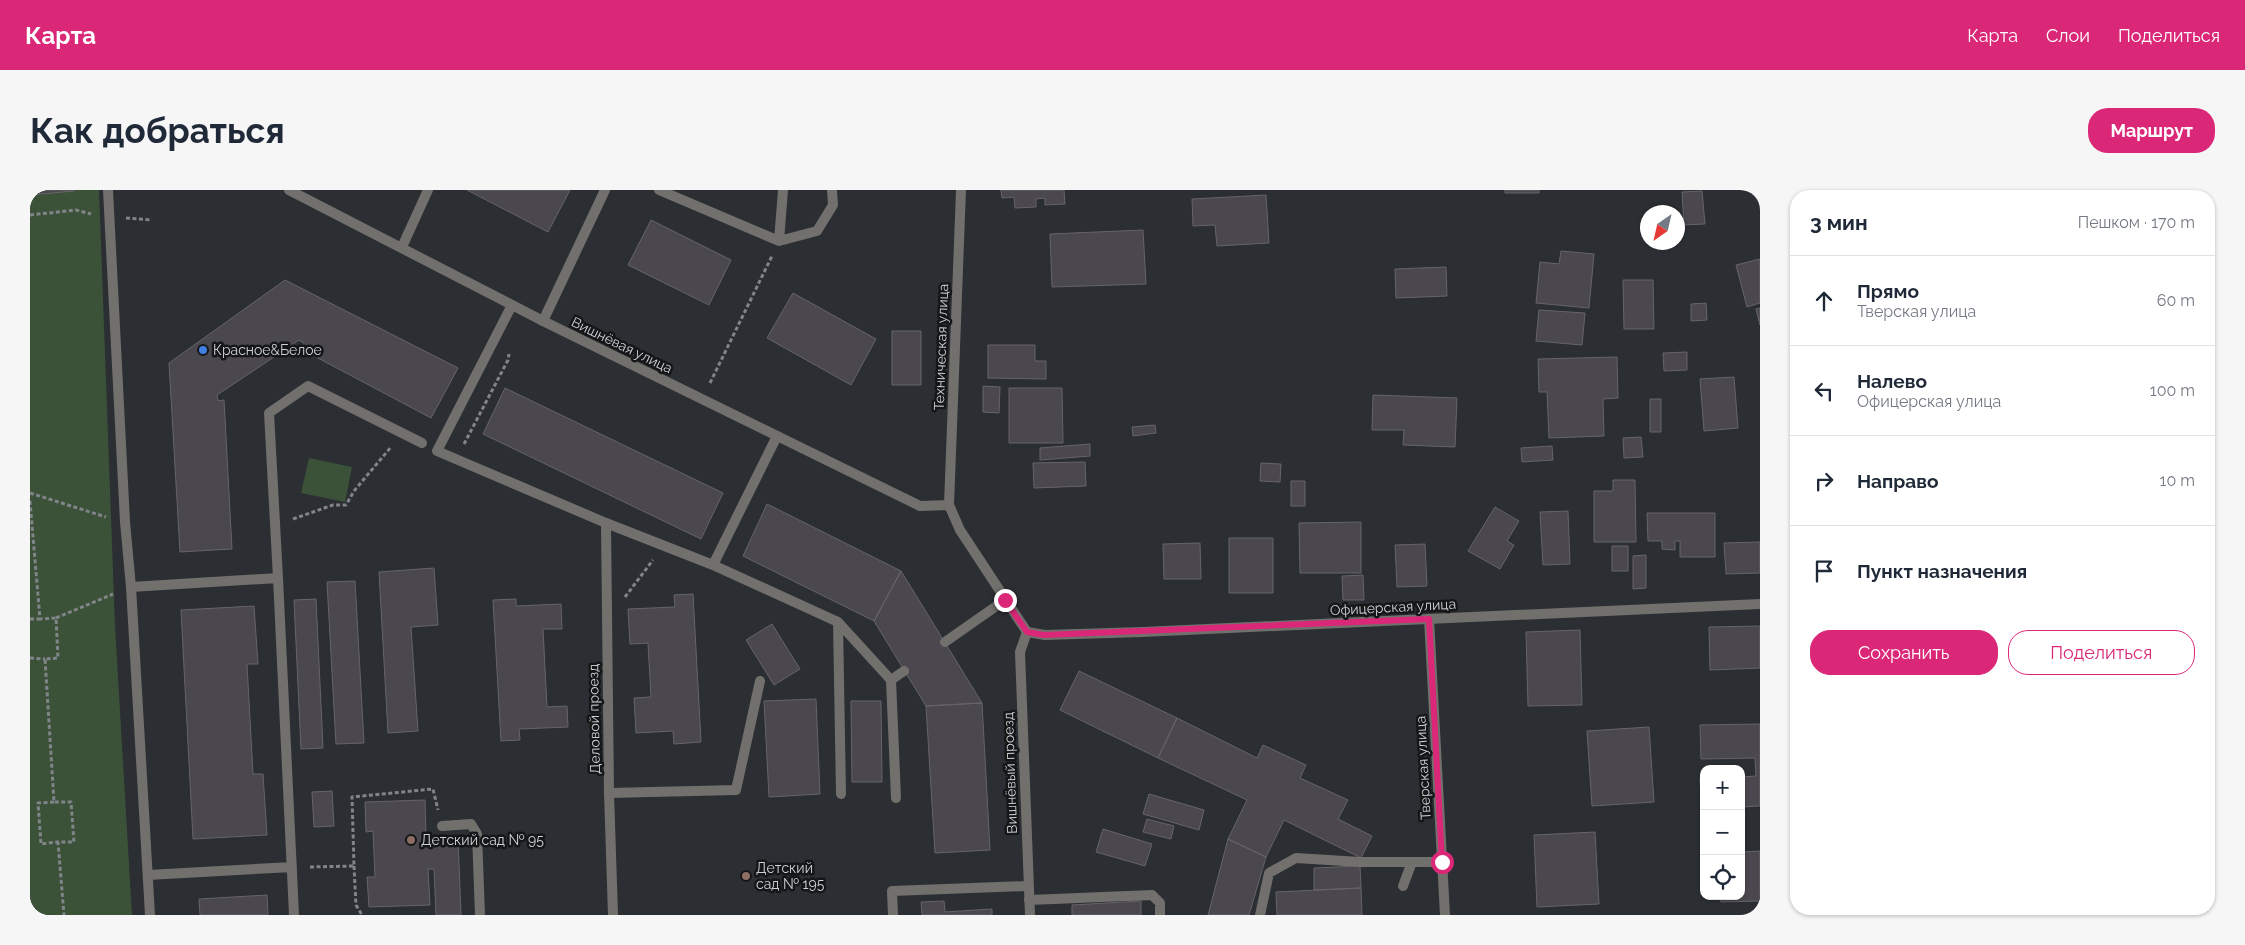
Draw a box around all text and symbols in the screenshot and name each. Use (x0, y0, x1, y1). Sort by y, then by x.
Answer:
text: Карта (25, 21, 96, 50)
text: Карта (1967, 25, 2018, 46)
text: Слои (2046, 25, 2090, 46)
text: Поделиться (2118, 25, 2220, 46)
button: Маршрут (2088, 108, 2215, 153)
text: Как добраться (30, 110, 285, 151)
north arrow (1640, 205, 1685, 250)
text: 3 мин (1810, 210, 1868, 235)
text: Пешком · 170 m (2078, 213, 2195, 232)
text: Прямо (1857, 280, 1919, 302)
street label: Техническая улица (931, 283, 951, 411)
icon: ahead (1810, 287, 1838, 315)
text: 60 m (2157, 291, 2195, 310)
text: Тверская улица (1857, 302, 1976, 321)
street label: Вишнёвая улица (569, 314, 675, 376)
place label: Красное&Белое (213, 342, 322, 358)
marker: Красное&Белое (197, 344, 209, 356)
text: Налево (1857, 370, 1927, 392)
icon: left (1810, 377, 1838, 405)
text: 100 m (2150, 381, 2195, 400)
text: Офицерская улица (1857, 392, 2001, 411)
icon: right (1810, 467, 1838, 495)
text: Направо (1857, 470, 1938, 492)
text: 10 m (2160, 471, 2195, 490)
icon: arrive (1810, 557, 1838, 585)
text: Пункт назначения (1857, 560, 2027, 582)
route end (994, 589, 1017, 612)
street label: Офицерская улица (1330, 596, 1456, 618)
button: Сохранить (1810, 630, 1998, 675)
button: Поделиться (2008, 630, 2195, 675)
street label: Деловой проезд (585, 664, 603, 774)
street label: Вишнёвый проезд (1000, 712, 1020, 834)
street label: Тверская улица (1412, 716, 1434, 820)
map controls (1700, 765, 1745, 900)
button: + (1700, 765, 1745, 810)
button: − (1700, 810, 1745, 855)
place label: Детский сад № 95 (421, 832, 544, 848)
marker: Детский сад № 95 (405, 834, 417, 846)
route start (1431, 851, 1454, 874)
button: locate (1700, 855, 1745, 900)
place label: Детский сад № 195 (756, 860, 825, 892)
marker: Детский сад № 195 (740, 870, 752, 882)

